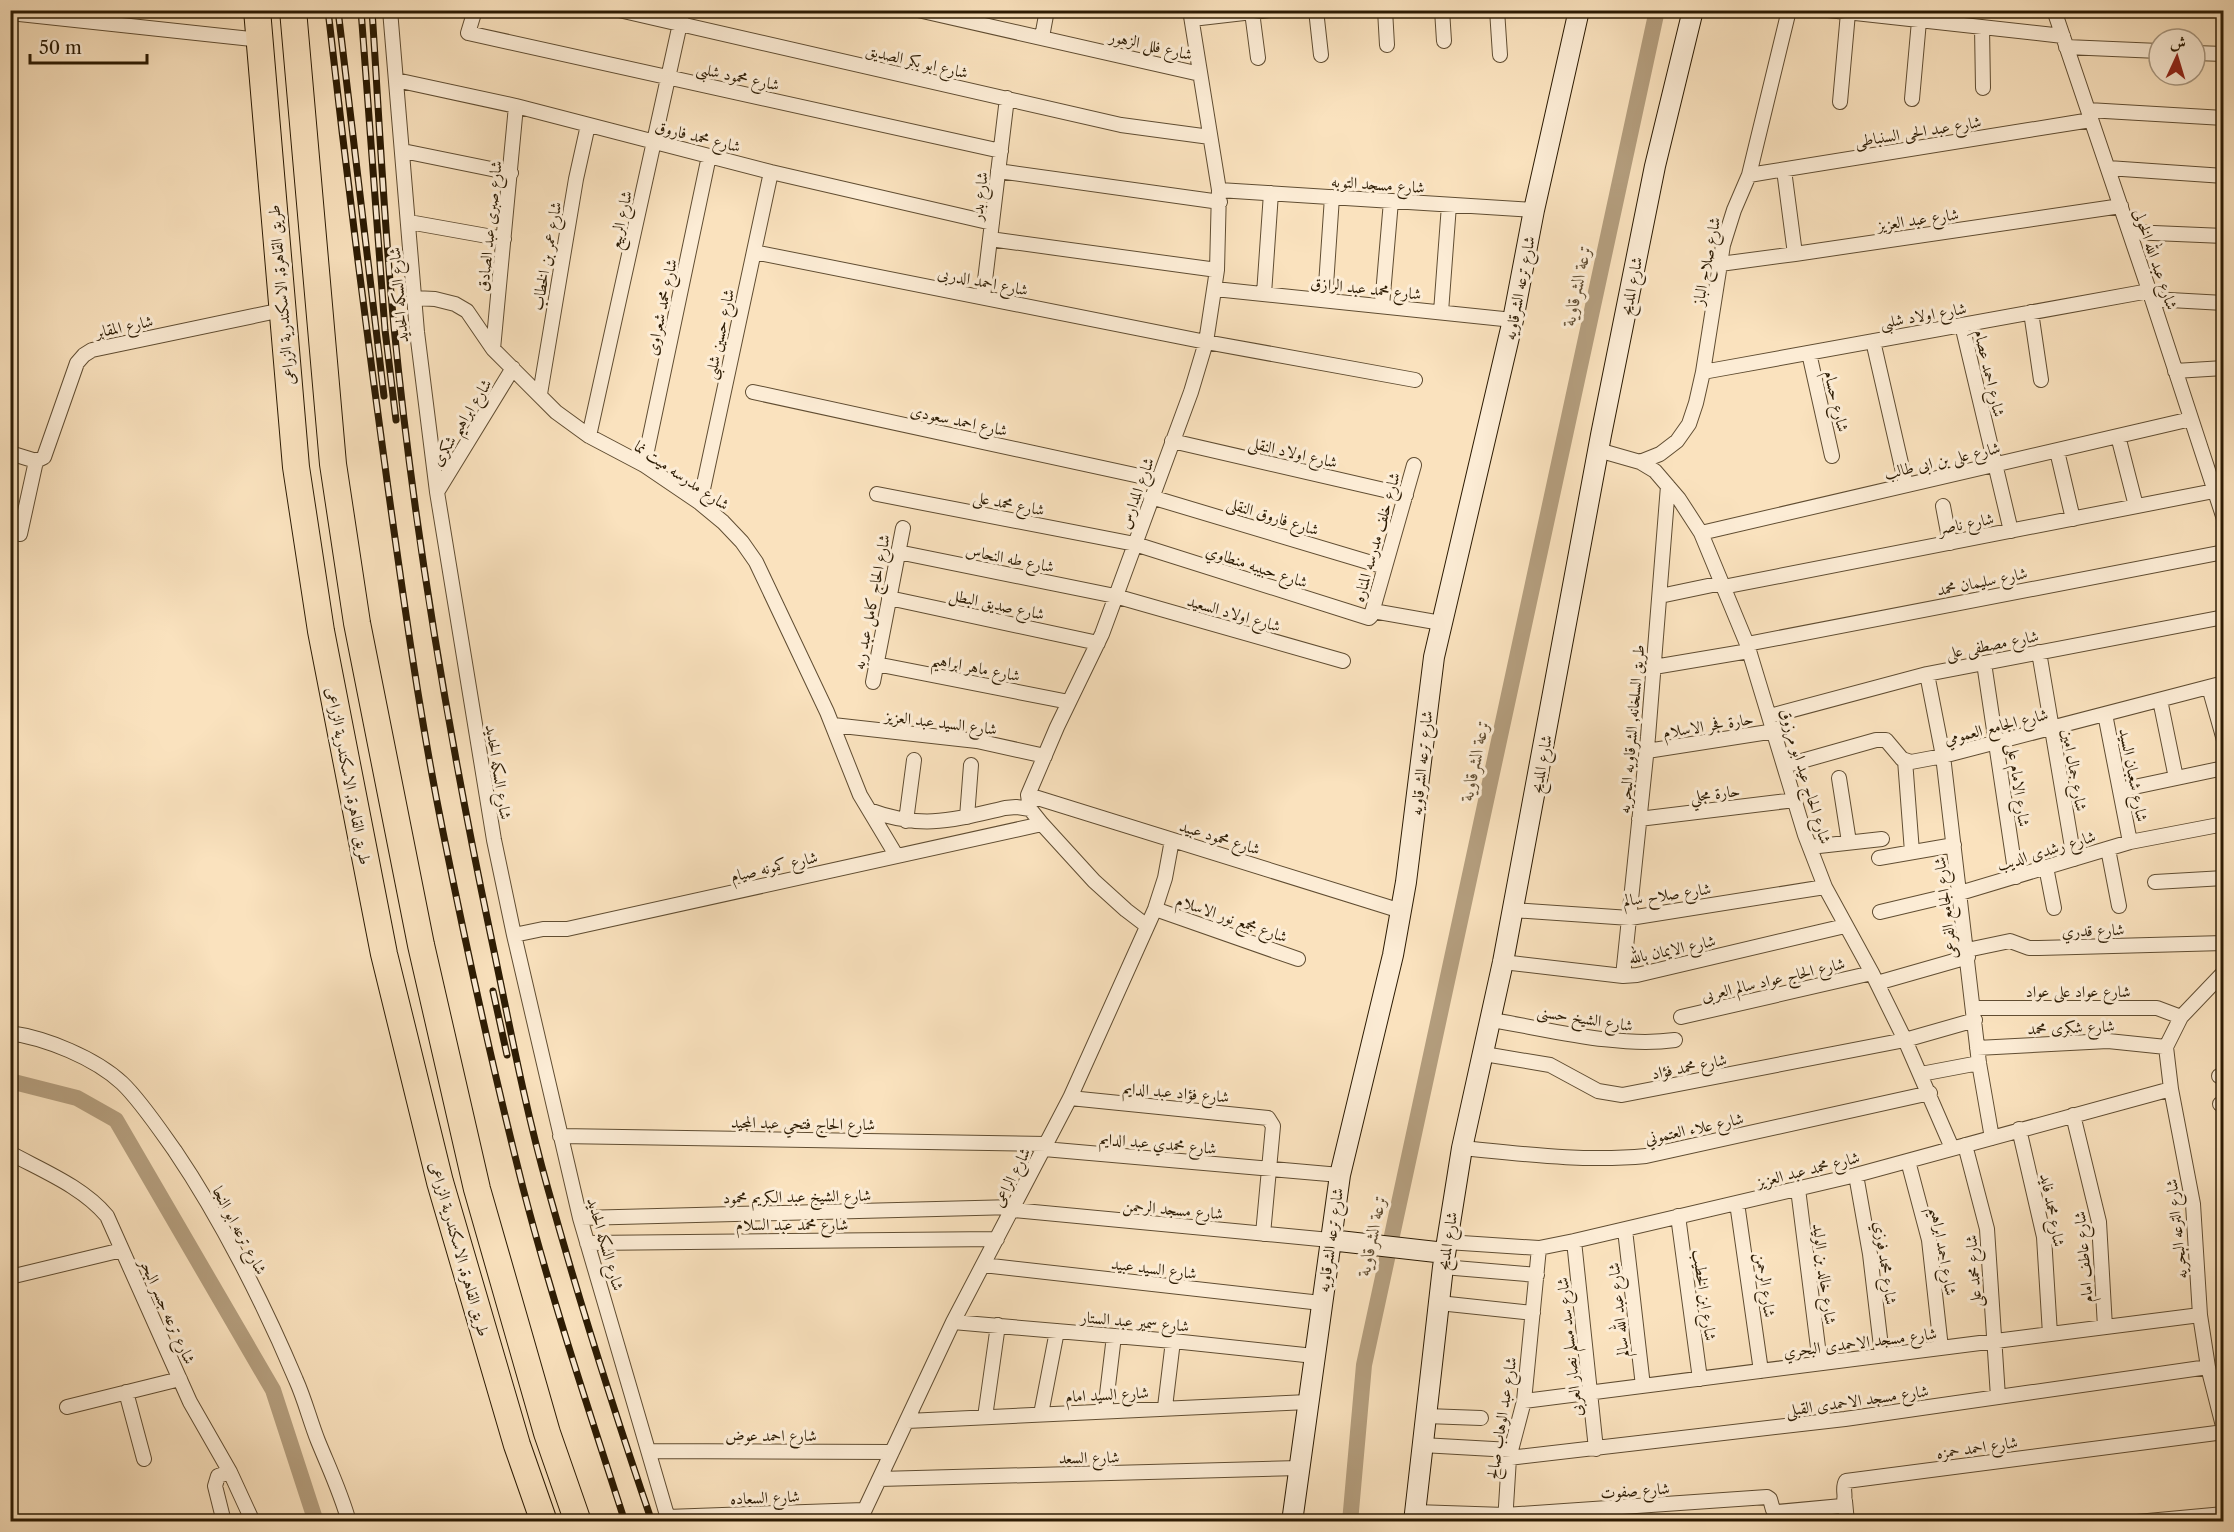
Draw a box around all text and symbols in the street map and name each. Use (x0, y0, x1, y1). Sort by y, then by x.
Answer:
street label: شارع فلل الزهور (1105, 25, 1194, 68)
scale bar (30, 27, 147, 65)
north arrow (2147, 27, 2207, 87)
text: ش (2169, 32, 2187, 53)
text: 50 m (39, 37, 82, 59)
street label: شارع ابو بكر الصديق (863, 40, 970, 86)
street label: شارع محمود شلبى (694, 57, 781, 98)
street label: شارع عبد الحى السنباطى (1853, 111, 1983, 155)
street label: شارع محمد فاروق (652, 116, 743, 160)
street label: شارع صبرى عبد الصادق (472, 160, 510, 293)
street label: شارع بدر (966, 171, 996, 224)
street label: شارع مسجد التوبه (1330, 171, 1425, 201)
street label: شارع الربيع (604, 189, 642, 252)
street label: شارع عمر بن الخطاب (527, 200, 569, 313)
street label: شارع عبد العزيز (1874, 203, 1961, 239)
street label: طريق القاهرة, الاسكندرية الزراعى (263, 204, 300, 386)
street label: شارع عبد الله الخولى (2126, 205, 2185, 313)
street label: شارع صلاح الباز (1687, 215, 1729, 310)
street label: شارع ترعه الشرقاويه (1499, 234, 1543, 342)
water label: ترعة الشرقاوية (1557, 242, 1597, 330)
street label: شارع السكه الحديد (384, 246, 416, 344)
street label: شارع المديح (1616, 255, 1650, 318)
street label: شارع محمد شعراوى (641, 257, 685, 358)
street label: شارع احمد الدربى (935, 262, 1030, 304)
street label: شارع محمد عبد الرازق (1309, 272, 1422, 308)
street label: شارع حسين شلبى (700, 287, 742, 382)
street label: شارع اولاد شلبى (1878, 298, 1969, 336)
street label: شارع المقابر (91, 310, 156, 346)
street label: شارع احمد عصام (1965, 327, 2010, 420)
street label: شارع حسام (1815, 368, 1854, 435)
street label: شارع ابراهيم شكرى (426, 375, 502, 473)
street label: شارع احمد سعودى (908, 400, 1009, 444)
street label: شارع اولاد النقلى (1246, 432, 1339, 476)
street label: شارع مدرسه ميت نما (628, 436, 734, 518)
street label: شارع على بن ابى طالب (1882, 437, 2003, 487)
street label: شارع المدارس (1114, 455, 1162, 533)
street label: شارع خلف مدرسه المناره (1348, 470, 1408, 605)
street label: شارع محمد على (971, 486, 1046, 524)
street label: شارع فاروق النقلى (1223, 493, 1321, 543)
street label: شارع ناصر (1935, 508, 1996, 542)
street label: شارع الحاج كامل عبد ربه (848, 533, 899, 672)
street label: شارع طه النحاس (963, 540, 1056, 580)
street label: شارع حبيبه منطاوي (1202, 540, 1310, 596)
street label: شارع سليمان محمد (1935, 562, 2030, 604)
street label: شارع صديق البطل (947, 584, 1047, 628)
street label: شارع اولاد السعيد (1184, 590, 1283, 640)
street label: شارع مصطفى على (1944, 625, 2041, 667)
street label: طريق السلخانه, الشرقاويه البحريه (1614, 644, 1649, 814)
street label: شارع ماهر ابراهيم (929, 649, 1022, 692)
street label: طريق القاهرة, الاسكندرية الزراعى (321, 685, 376, 867)
street label: شارع الجامع العمومي (1942, 703, 2052, 754)
street label: شارع السيد عبد العزيز (881, 705, 998, 743)
street label: شارع الحاج عيد ابو مرزوق (1771, 706, 1836, 848)
street label: حارة فجر الاسلام (1661, 708, 1755, 747)
street label: شارع ترعه الشرقاويه (1406, 710, 1440, 817)
water label: ترعة الشرقاوية (1455, 717, 1495, 805)
street label: شارع السكه الحديد (478, 723, 516, 822)
street label: شارع جمال امين (2054, 727, 2092, 813)
street label: شارع شعبان السيد (2111, 727, 2153, 824)
street label: شارع المديح (1526, 733, 1560, 796)
street label: شارع الامام على (1998, 742, 2035, 829)
street label: حارة مجلي (1689, 780, 1742, 812)
street label: شارع محمود عبيد (1176, 815, 1263, 863)
street label: شارع رشدى الديب (1994, 826, 2099, 878)
street label: شارع كمونه صيام (728, 846, 821, 891)
street label: شارع الجامع الفرعى (1929, 855, 1967, 960)
street label: شارع صلاح سالم (1622, 878, 1713, 915)
street label: شارع مجمع نور الاسلام (1172, 890, 1290, 952)
street label: شارع قدري (2061, 919, 2125, 945)
street label: شارع الايمان بالله (1626, 928, 1718, 972)
street label: شارع الحاج عواد سالم العربى (1699, 953, 1848, 1010)
street label: شارع عواد على عواد (2025, 981, 2131, 1005)
street label: شارع الشيخ حسنى (1535, 1001, 1634, 1040)
street label: شارع شكرى محمد (2027, 1015, 2115, 1043)
street label: شارع محمد فؤاد (1650, 1049, 1729, 1087)
street label: شارع فؤاد عبد الدايم (1121, 1077, 1230, 1112)
street label: شارع علاء العتموني (1643, 1108, 1746, 1152)
street label: شارع الحاج فتحي عبد المجيد (730, 1112, 875, 1140)
street label: شارع محمدي عبد الدايم (1098, 1128, 1217, 1163)
street label: شارع الراعى (988, 1144, 1038, 1212)
street label: شارع محمد عبد العزيز (1753, 1147, 1863, 1196)
street label: طريق القاهرة, الاسكندرية الزراعى (425, 1159, 495, 1339)
street label: شارع محمد فايد (2032, 1172, 2070, 1249)
street label: شارع الترعه البحريه (2161, 1178, 2195, 1280)
street label: شارع ترعه ابو النجا (205, 1182, 272, 1279)
street label: شارع الشيخ عبد الكريم محمود (723, 1185, 871, 1212)
street label: شارع ترعه الشرقاويه (1313, 1186, 1351, 1294)
water label: ترعة الشرقاوية (1352, 1192, 1392, 1280)
street label: شارع السكه الحديد (579, 1195, 629, 1294)
street label: شارع مسجد الرحمن (1122, 1195, 1224, 1227)
street label: شارع احمد ابراهيم (1919, 1205, 1962, 1298)
street label: شارع المديح (1433, 1210, 1465, 1272)
street label: شارع عاطف امام (2069, 1210, 2102, 1304)
street label: شارع محمد عبد السلام (736, 1214, 848, 1239)
street label: شارع محمد فوزي (1866, 1220, 1902, 1307)
street label: شارع خالد بن الوليد (1805, 1222, 1841, 1326)
street label: شارع محمد على (1960, 1234, 1989, 1308)
street label: شارع ابن الخطيب (1685, 1248, 1721, 1343)
street label: شارع الرحمن (1748, 1251, 1780, 1319)
street label: شارع ترعه جسر البحر (131, 1253, 200, 1369)
street label: شارع السيد عبيد (1110, 1253, 1198, 1287)
street label: شارع عبد الله سالم (1601, 1261, 1638, 1358)
street label: شارع سد مسلم نصار العربى (1552, 1276, 1593, 1418)
street label: شارع سمير عبد الستار (1078, 1306, 1190, 1340)
street label: شارع مسجد الاحمدى البحري (1782, 1323, 1939, 1365)
street label: شارع عبد الوهاب صالح (1481, 1356, 1524, 1481)
street label: شارع مسجد الاحمدى القبلى (1784, 1380, 1930, 1424)
street label: شارع السيد امام (1065, 1382, 1150, 1411)
street label: شارع احمد عوض (725, 1425, 817, 1449)
street label: شارع احمد حمزه (1935, 1431, 2020, 1467)
street label: شارع السعد (1058, 1446, 1120, 1472)
street label: شارع صفوت (1600, 1478, 1671, 1506)
street label: شارع السعاده (730, 1486, 800, 1512)

